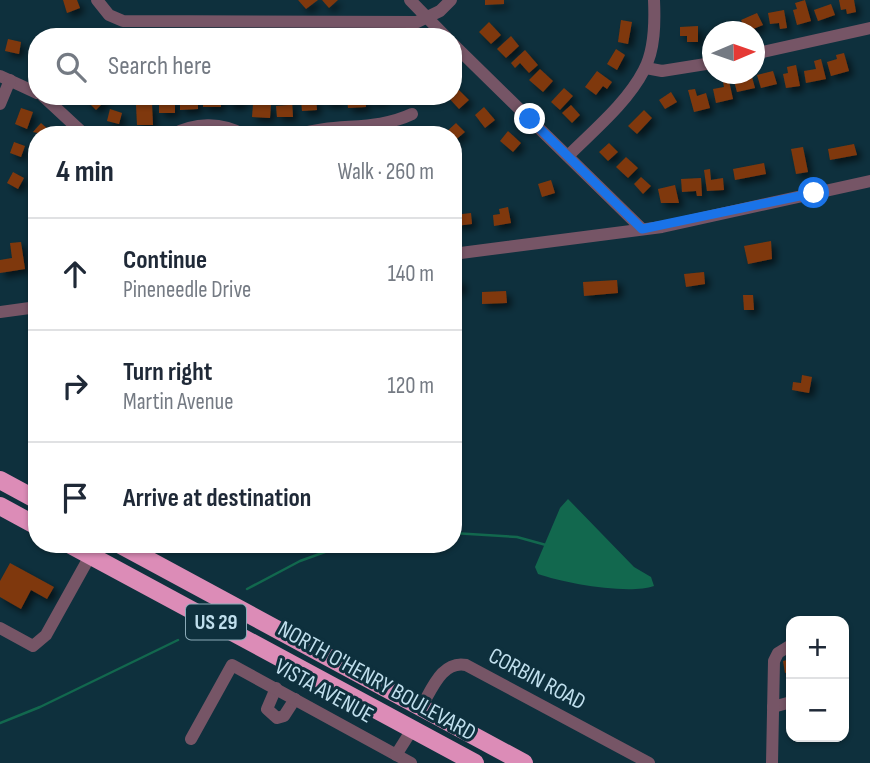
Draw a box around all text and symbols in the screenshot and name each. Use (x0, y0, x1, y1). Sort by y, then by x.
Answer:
north arrow (702, 21, 765, 84)
search box (28, 28, 462, 105)
icon: search (52, 48, 90, 86)
text: Search here (108, 51, 211, 82)
route end (514, 103, 545, 134)
text: 4 min (56, 154, 114, 190)
text: Walk · 260 m (338, 158, 434, 186)
route start (798, 177, 829, 208)
text: Continue (123, 245, 207, 276)
icon: ahead (56, 255, 94, 293)
text: 140 m (388, 260, 434, 288)
text: Pineneedle Drive (123, 276, 251, 304)
text: Turn right (123, 357, 212, 388)
icon: right (56, 367, 94, 405)
text: 120 m (388, 372, 434, 400)
text: Martin Avenue (123, 388, 233, 416)
icon: arrive (56, 479, 94, 517)
text: Arrive at destination (123, 483, 311, 514)
road number: US 29 (186, 604, 246, 640)
street label: NORTH O'HENRY BOULEVARD (273, 615, 481, 747)
map controls (786, 616, 849, 742)
button: + (786, 616, 849, 679)
street label: CORBIN ROAD (484, 642, 590, 716)
street label: VISTA AVENUE (270, 653, 378, 729)
button: − (786, 679, 849, 742)

